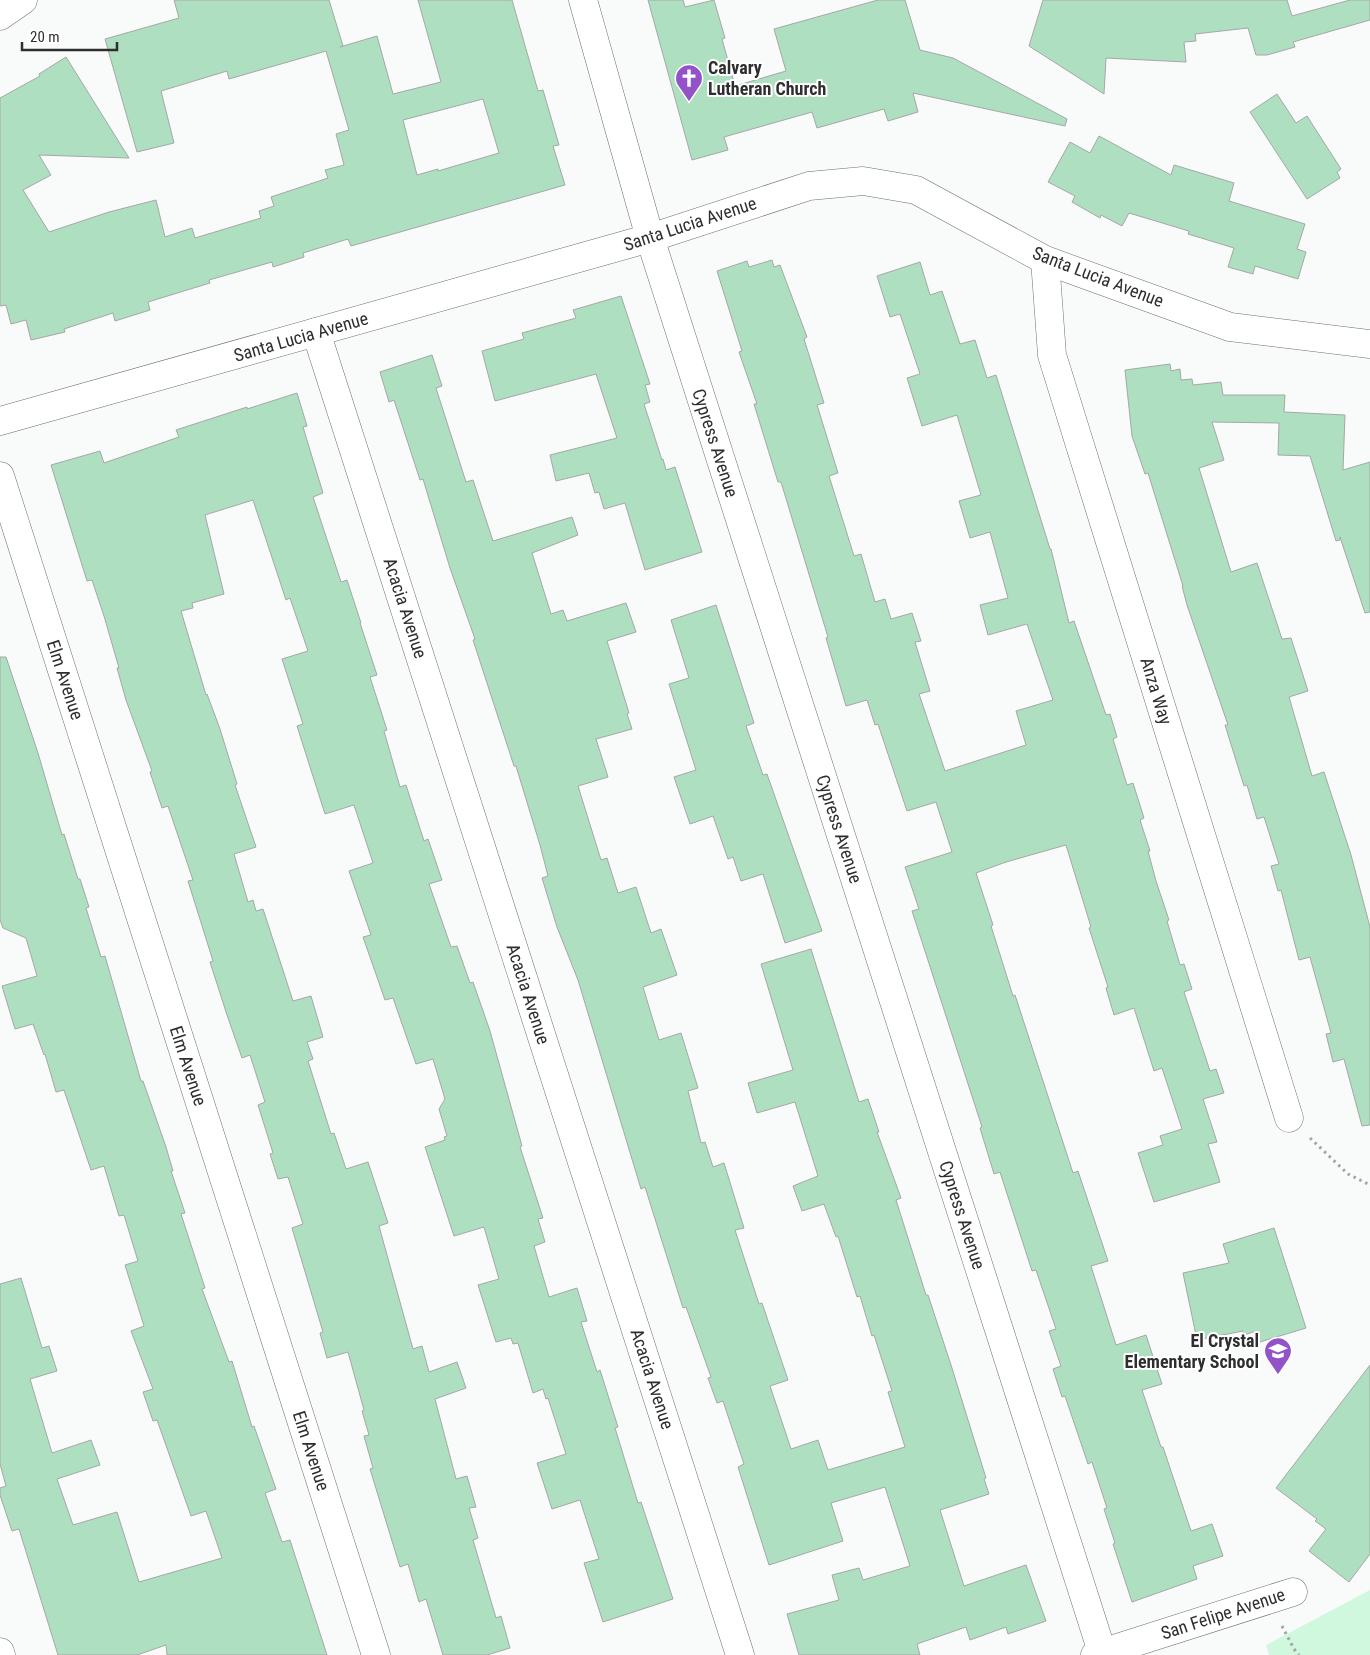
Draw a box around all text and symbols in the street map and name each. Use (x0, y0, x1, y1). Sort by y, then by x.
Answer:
scale bar (22, 20, 118, 52)
text: 20 m (30, 28, 60, 46)
place label: Calvary Lutheran Church (708, 57, 826, 99)
church icon: Calvary Lutheran Church (674, 63, 704, 102)
street label: Santa Lucia Avenue (621, 192, 759, 255)
street label: Santa Lucia Avenue (1030, 242, 1167, 311)
street label: Santa Lucia Avenue (231, 307, 370, 366)
street label: Cypress Avenue (688, 386, 743, 500)
street label: Acacia Avenue (379, 555, 432, 661)
street label: Elm Avenue (43, 637, 88, 722)
street label: Anza Way (1136, 655, 1177, 727)
street label: Cypress Avenue (812, 772, 867, 886)
street label: Acacia Avenue (502, 941, 555, 1047)
street label: Elm Avenue (166, 1023, 211, 1108)
street label: Cypress Avenue (935, 1158, 990, 1272)
street label: Acacia Avenue (626, 1326, 679, 1432)
place label: El Crystal Elementary School (1125, 1330, 1259, 1372)
school or university icon: El Crystal Elementary School (1263, 1336, 1293, 1375)
street label: Elm Avenue (289, 1408, 334, 1493)
street label: San Felipe Avenue (1158, 1584, 1288, 1643)

